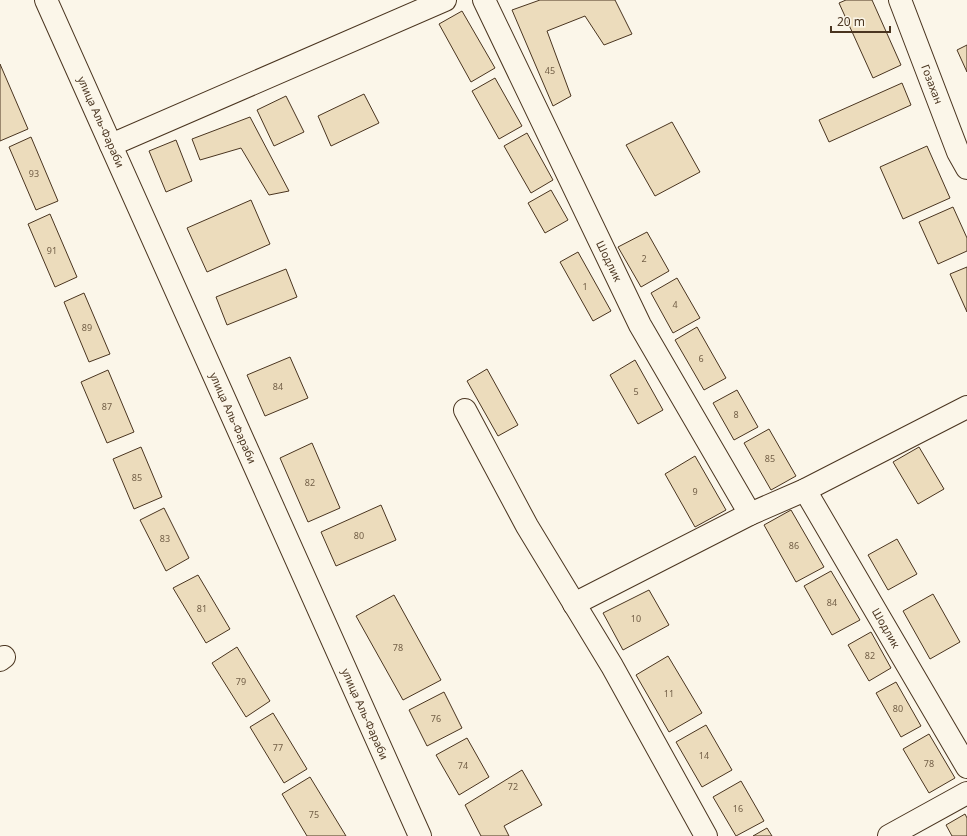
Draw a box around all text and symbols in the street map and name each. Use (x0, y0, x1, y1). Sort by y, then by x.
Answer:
scale bar (831, 8, 890, 34)
text: 20 m (837, 13, 865, 30)
street label: Гозахан (918, 62, 947, 106)
house number: 45 (545, 64, 555, 77)
street label: улица Аль-Фараби (75, 74, 128, 170)
house number: 93 (29, 167, 39, 180)
street label: Шодлик (593, 238, 626, 284)
house number: 91 (47, 244, 57, 257)
house number: 2 (641, 252, 647, 265)
house number: 1 (582, 280, 588, 293)
house number: 4 (672, 298, 678, 311)
house number: 89 (82, 321, 92, 334)
house number: 6 (698, 352, 704, 365)
street label: улица Аль-Фараби (207, 370, 260, 466)
house number: 84 (273, 380, 283, 393)
house number: 5 (633, 385, 639, 398)
house number: 87 (102, 400, 112, 413)
house number: 8 (733, 408, 739, 421)
house number: 85 (765, 452, 775, 465)
house number: 85 (132, 471, 142, 484)
house number: 82 (305, 476, 315, 489)
house number: 9 (692, 485, 698, 498)
house number: 80 (354, 529, 364, 542)
house number: 83 (160, 532, 170, 545)
house number: 86 (789, 539, 799, 552)
house number: 84 (827, 596, 837, 609)
house number: 81 (197, 602, 207, 615)
street label: Шодлик (869, 605, 904, 651)
house number: 10 (631, 612, 641, 625)
house number: 78 (393, 641, 403, 654)
house number: 82 (865, 649, 875, 662)
street label: улица Аль-Фараби (339, 666, 392, 762)
house number: 79 (236, 675, 246, 688)
house number: 11 (664, 687, 674, 700)
house number: 80 (893, 702, 903, 715)
house number: 76 (431, 712, 441, 725)
house number: 77 (273, 741, 283, 754)
house number: 14 (699, 749, 709, 762)
house number: 78 (924, 757, 934, 770)
house number: 74 (458, 759, 468, 772)
house number: 72 (508, 780, 518, 793)
house number: 16 (733, 802, 743, 815)
house number: 75 (309, 808, 319, 821)

